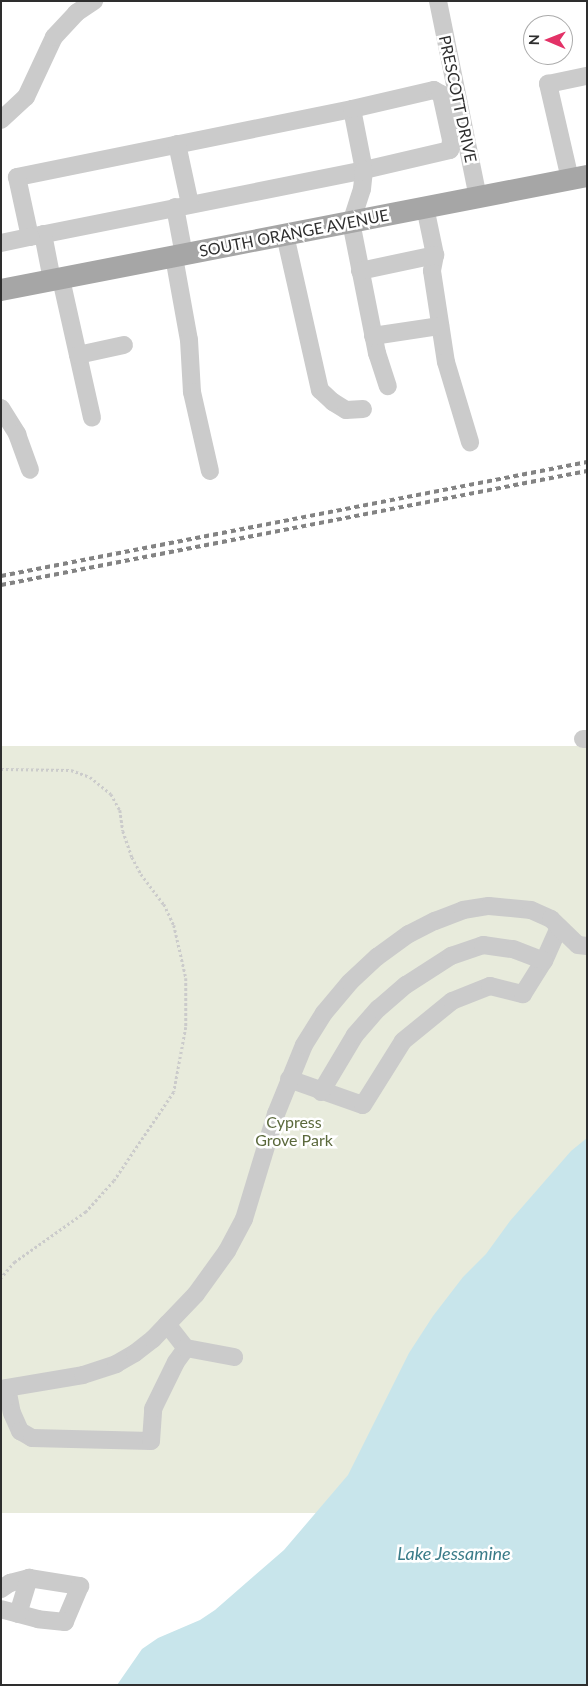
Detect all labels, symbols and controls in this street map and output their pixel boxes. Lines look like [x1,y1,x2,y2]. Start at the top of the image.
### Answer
north arrow [523,15,573,65]
street label: PRESCOTT DRIVE [435,33,481,165]
text: N [525,34,542,45]
street label: SOUTH ORANGE AVENUE [197,205,391,261]
park label: Cypress Grove Park [255,1112,333,1150]
water label: Lake Jessamine [397,1542,511,1564]

